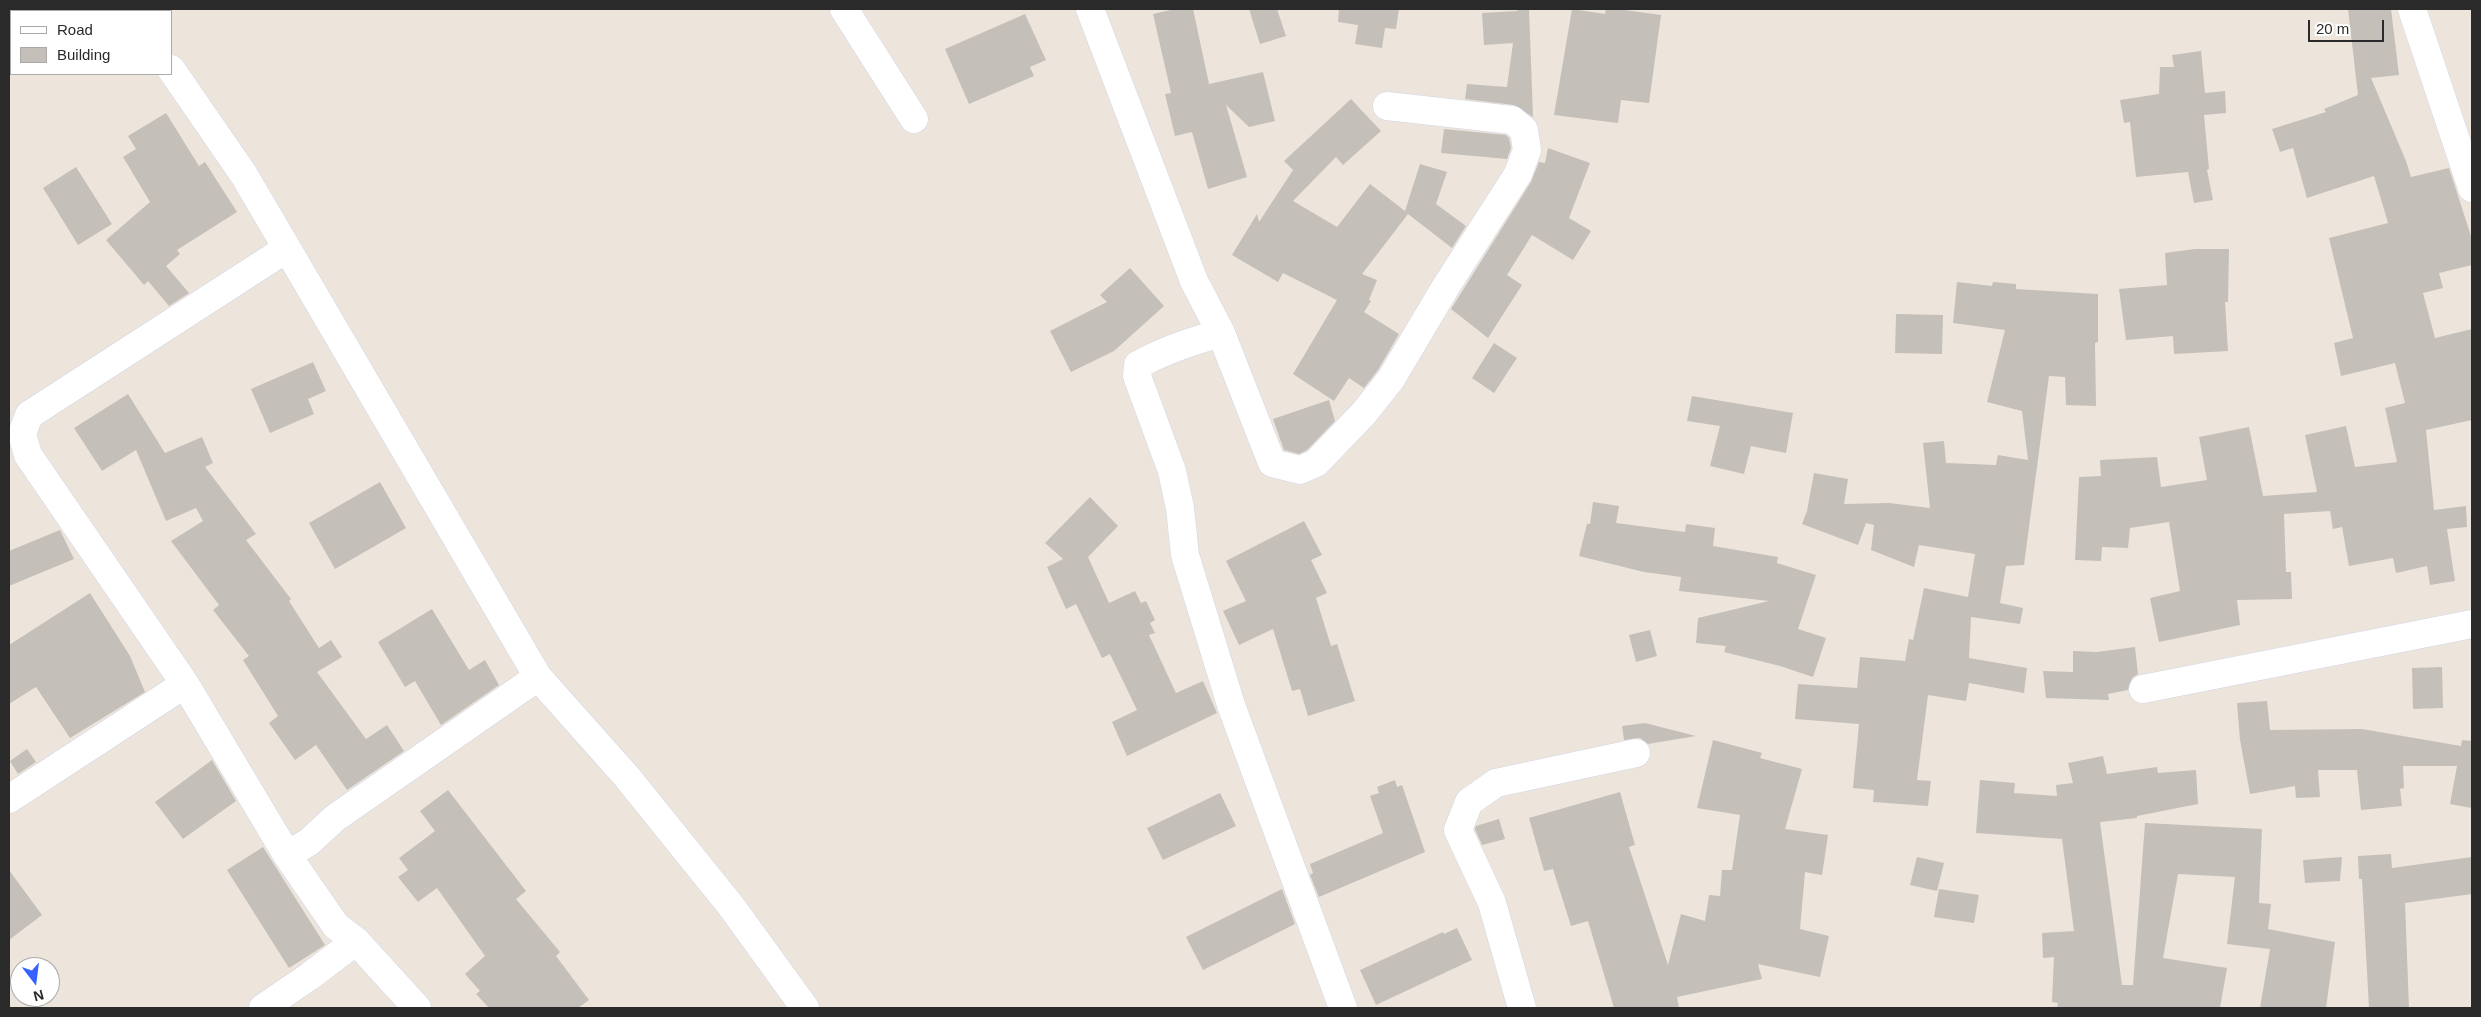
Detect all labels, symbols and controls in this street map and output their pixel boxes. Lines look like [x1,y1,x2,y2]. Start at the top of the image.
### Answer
legend [10,10,172,75]
scale bar [2311,10,2387,42]
text: 20 m [2316,20,2349,37]
text: Road [57,21,93,38]
text: Building [57,46,110,63]
north arrow [10,957,60,1007]
text: N [32,986,46,1005]

